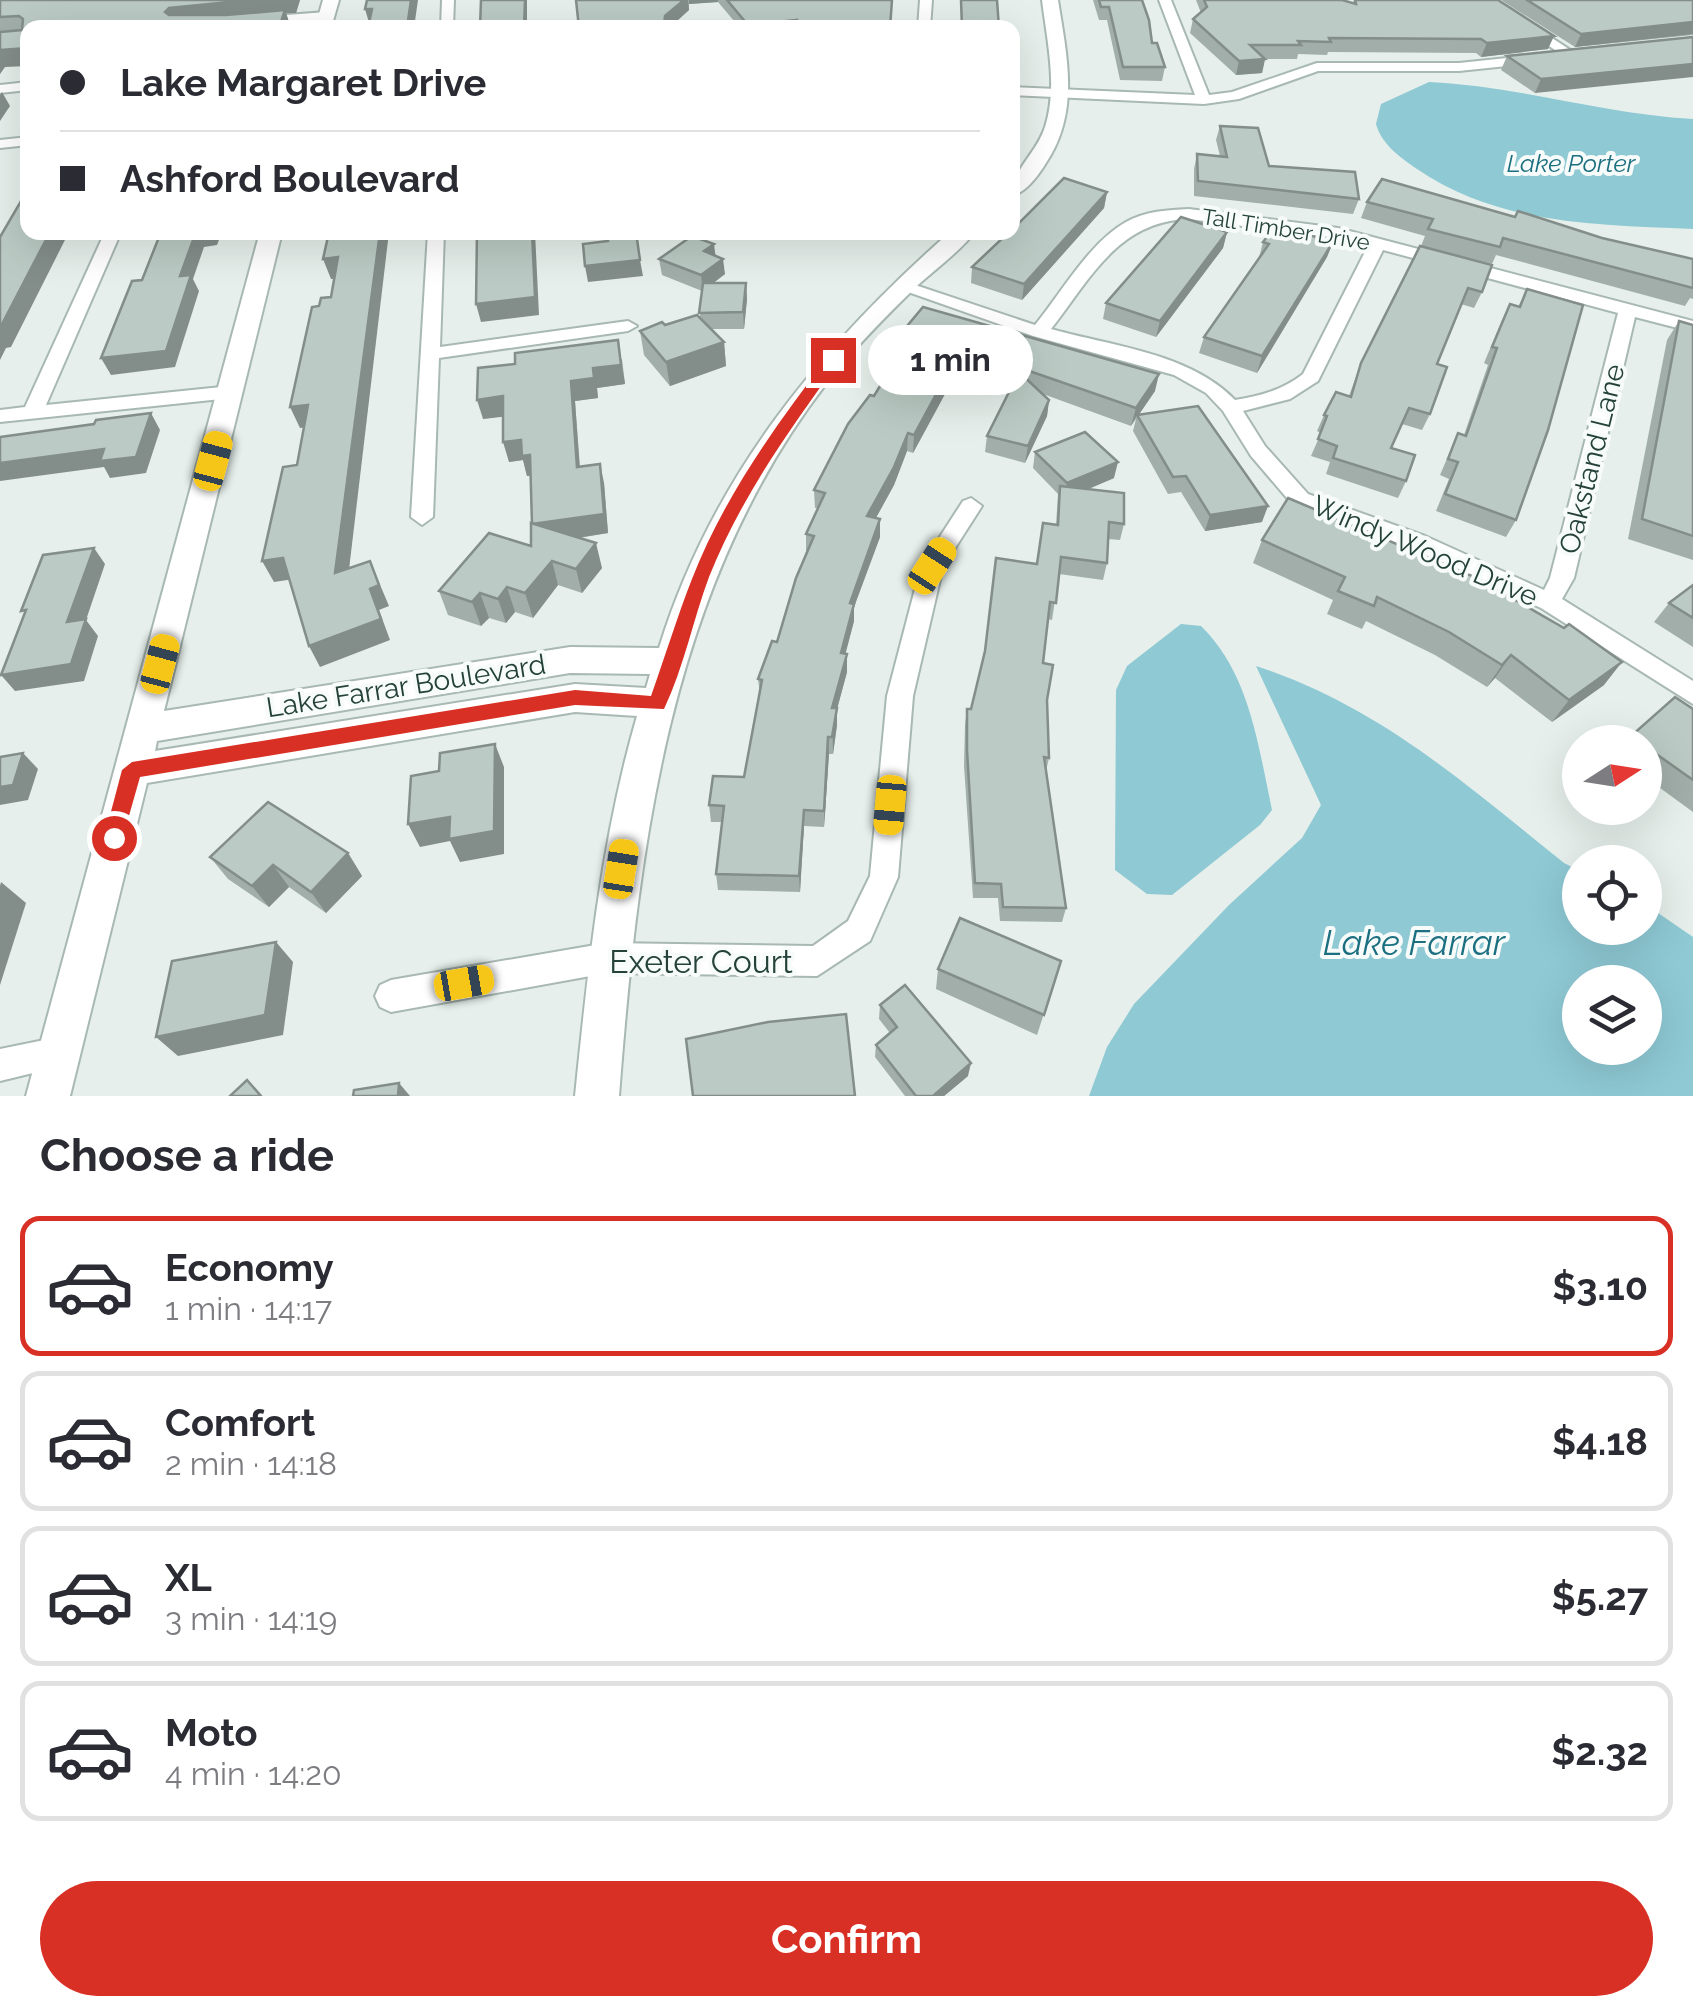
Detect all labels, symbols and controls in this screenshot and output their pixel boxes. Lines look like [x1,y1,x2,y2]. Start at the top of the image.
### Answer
text: Lake Margaret Drive [120,60,486,105]
water label: Lake Porter [1507,148,1637,178]
text: Ashford Boulevard [120,156,460,201]
street label: Tall Timber Drive [1200,203,1372,255]
callout: 1 min [868,325,1033,395]
route end [811,338,856,383]
text: 1 min [910,341,991,378]
street label: Oakstand Lane [1552,361,1632,557]
car [191,428,235,494]
street label: Windy Wood Drive [1307,489,1543,613]
car [903,533,961,599]
car [138,631,182,697]
street label: Lake Farrar Boulevard [264,648,548,724]
north arrow [1562,725,1662,825]
map controls [1562,725,1662,1065]
car [872,774,908,836]
route start [92,816,137,861]
car [601,837,641,901]
button: locate [1562,845,1662,945]
water label: Lake Farrar [1323,922,1506,963]
street label: Exeter Court [609,943,793,980]
car [432,963,496,1003]
button: layers [1562,965,1662,1065]
text: Choose a ride [40,1129,334,1182]
icon: car [45,1241,135,1331]
text: Economy [165,1245,334,1290]
text: $3.10 [1552,1264,1648,1309]
text: 1 min · 14:17 [165,1290,332,1327]
icon: car [45,1396,135,1486]
text: Comfort [165,1400,315,1445]
text: $4.18 [1552,1419,1648,1464]
text: 2 min · 14:18 [165,1445,337,1482]
icon: car [45,1551,135,1641]
text: XL [165,1555,212,1600]
text: $5.27 [1552,1574,1648,1619]
text: 3 min · 14:19 [165,1600,337,1637]
icon: car [45,1706,135,1796]
text: Moto [165,1710,258,1755]
text: $2.32 [1551,1729,1648,1774]
text: 4 min · 14:20 [165,1755,341,1792]
button: Confirm [40,1881,1653,1996]

